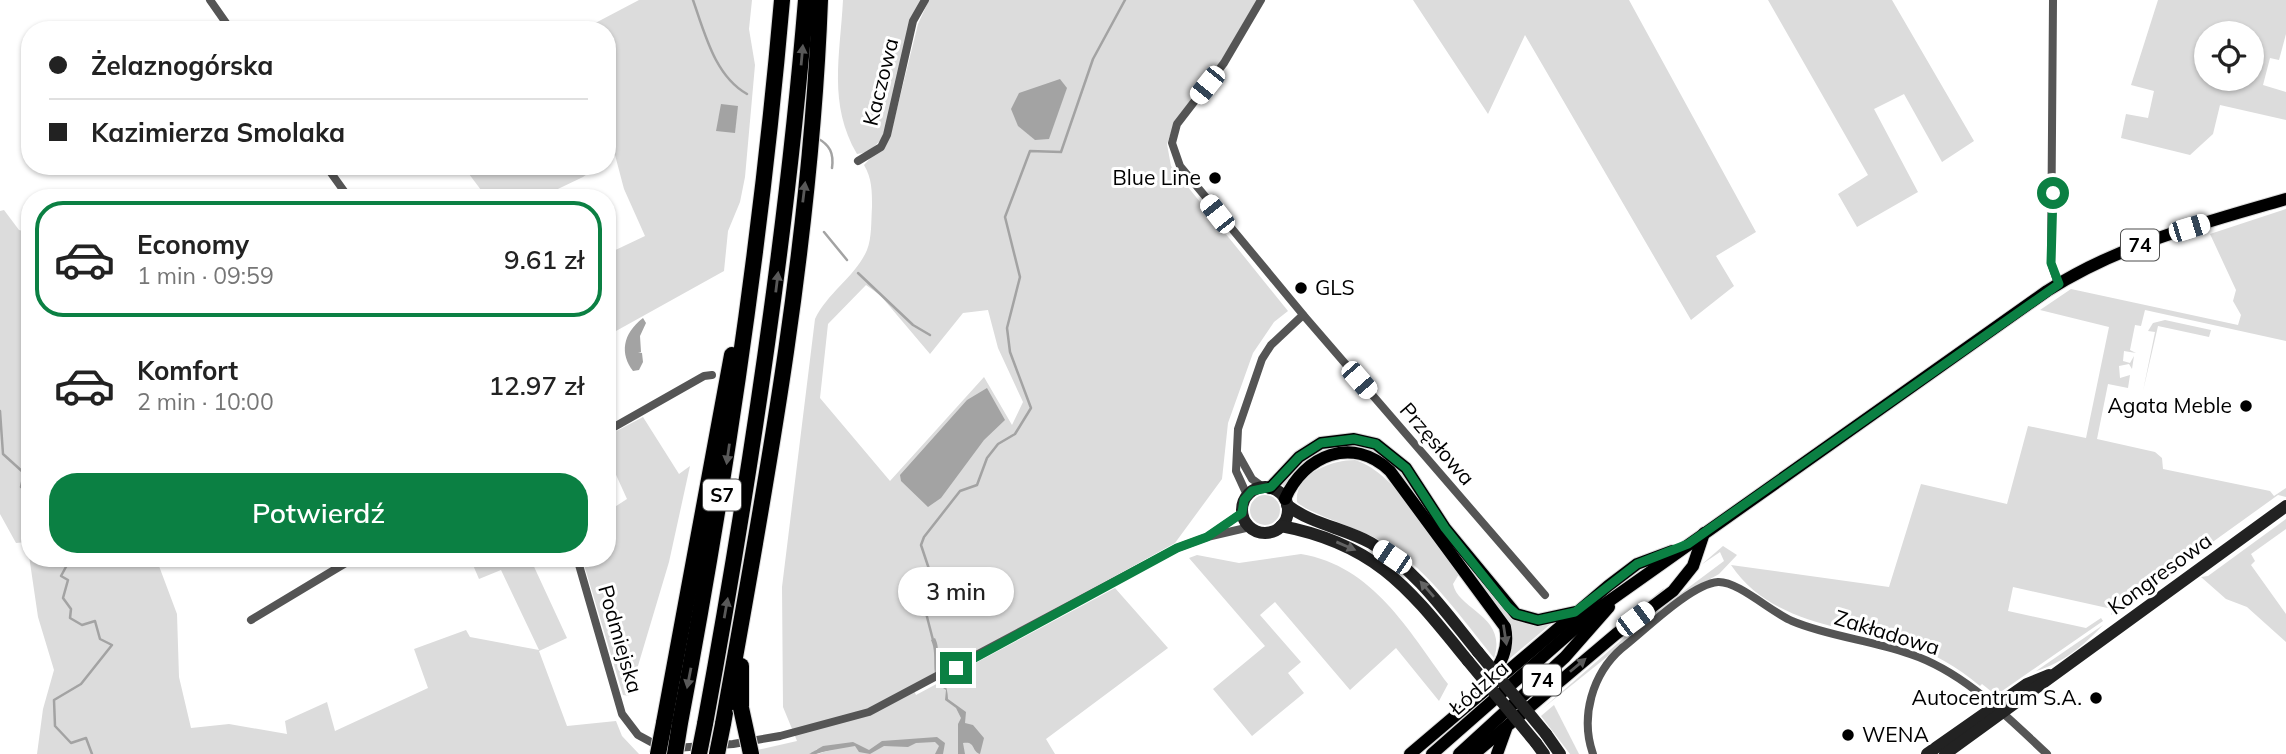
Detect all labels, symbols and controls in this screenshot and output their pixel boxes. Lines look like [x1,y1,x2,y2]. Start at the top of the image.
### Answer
map controls [2194,21,2264,91]
button: locate [2194,21,2264,91]
street label: Kaczowa [857,35,903,128]
one-way arrow [797,44,808,66]
text: Żelaznogórska [91,49,273,82]
car [1186,62,1229,108]
text: Kazimierza Smolaka [91,116,345,149]
place label: Blue Line [1113,164,1201,190]
marker: Blue Line [1207,170,1223,186]
route start [2037,177,2069,209]
one-way arrow [799,181,810,203]
car [1196,191,1239,237]
car [2166,212,2213,244]
icon: car [53,228,116,291]
text: Economy [137,228,249,261]
road number: 74 [2121,230,2159,260]
text: 9.61 zł [504,243,584,276]
text: 1 min · 09:59 [137,261,274,290]
one-way arrow [771,270,782,292]
place label: GLS [1315,274,1355,300]
marker: GLS [1293,280,1309,296]
icon: car [53,354,116,417]
text: Komfort [137,354,238,387]
car [1338,357,1381,403]
text: 12.97 zł [488,369,584,402]
text: 2 min · 10:00 [137,387,274,416]
place label: Agata Meble [2108,392,2232,418]
street label: Przęsłowa [1395,397,1481,490]
marker: Agata Meble [2238,398,2254,414]
one-way arrow [722,443,733,465]
button: Potwierdź [49,473,588,553]
road number: S7 [703,480,741,510]
street label: Kongresowa [2102,527,2216,620]
car [1369,537,1416,577]
one-way arrow [1336,541,1357,552]
callout: 3 min [898,566,1014,616]
text: 3 min [926,577,986,606]
one-way arrow [1420,581,1435,598]
street label: Podmiejska [593,582,649,696]
one-way arrow [721,597,732,619]
car [1612,598,1659,640]
street label: Zakładowa [1832,604,1943,660]
one-way arrow [1499,624,1510,646]
route end [940,652,972,684]
street label: Łódzka [1443,654,1513,721]
one-way arrow [1569,658,1586,673]
road number: 74 [1523,664,1561,695]
one-way arrow [683,667,694,689]
place label: Autocentrum S.A. [1912,684,2082,710]
marker: Autocentrum S.A. [2088,690,2104,706]
place label: WENA [1862,721,1929,747]
marker: WENA [1840,727,1856,743]

